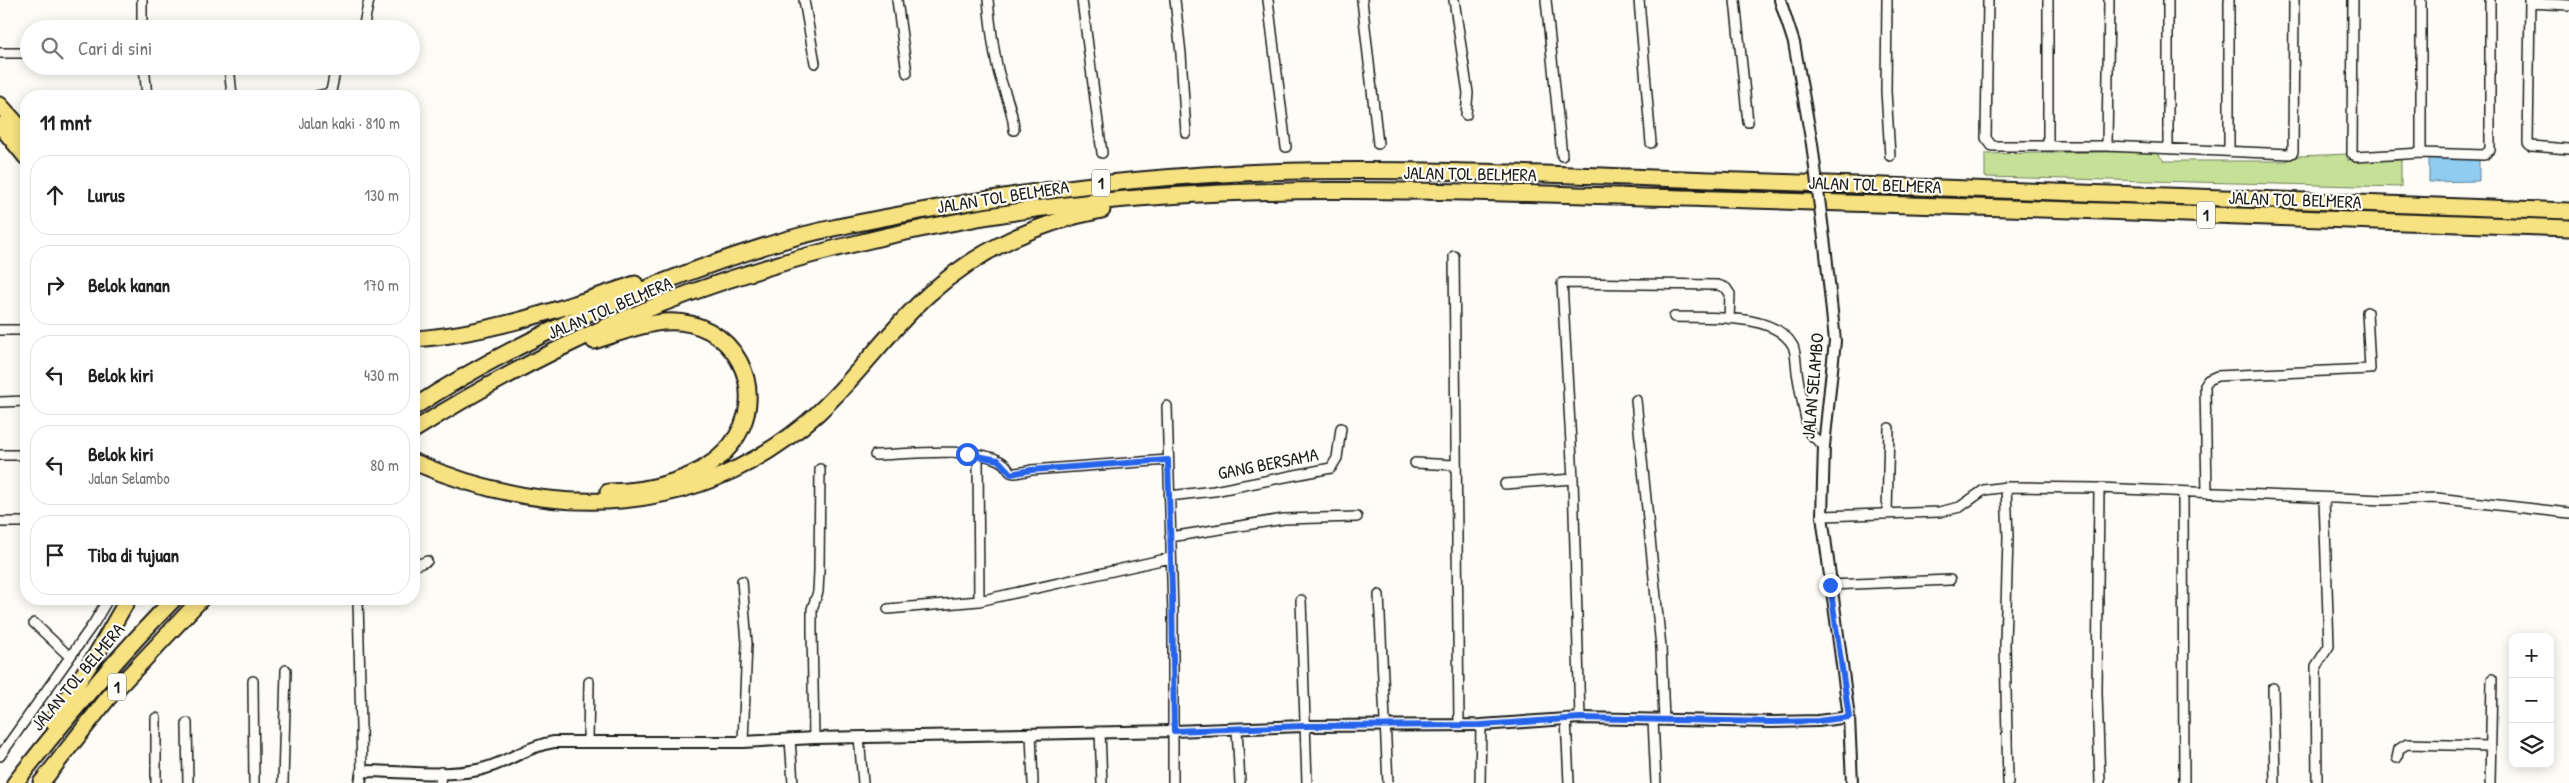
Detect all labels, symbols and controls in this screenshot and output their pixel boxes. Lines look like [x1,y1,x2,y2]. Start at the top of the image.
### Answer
search box [20,20,420,75]
icon: search [38,34,66,62]
text: Cari di sini [78,35,152,61]
text: 11 mnt [40,108,91,137]
text: Jalan kaki · 810 m [298,112,400,134]
street label: JALAN TOL BELMERA [1403,160,1537,187]
road number: 1 [1092,170,1110,197]
street label: JALAN TOL BELMERA [1808,170,1942,199]
street label: JALAN TOL BELMERA [935,174,1071,219]
icon: ahead [41,181,69,209]
text: Lurus [88,182,125,208]
text: 130 m [364,184,399,206]
street label: JALAN TOL BELMERA [2228,185,2362,214]
road number: 1 [2197,202,2215,228]
street label: JALAN TOL BELMERA [544,270,676,345]
icon: right [41,271,69,299]
text: Belok kanan [88,272,170,298]
text: 170 m [364,274,399,296]
street label: JALAN SELAMBO [1795,332,1830,440]
icon: left [41,361,69,389]
text: Belok kiri [88,362,154,388]
text: 430 m [364,364,399,386]
text: Belok kiri [88,441,154,467]
street label: GANG BERSAMA [1216,442,1320,485]
route start [956,443,979,466]
icon: left [41,451,69,479]
text: 80 m [370,454,399,476]
text: Jalan Selambo [88,467,170,489]
icon: arrive [41,541,69,569]
text: Tiba di tujuan [88,542,179,568]
route end [1819,574,1842,597]
street label: JALAN TOL BELMERA [25,617,130,736]
map controls [2509,633,2554,768]
button: + [2509,633,2554,678]
road number: 1 [108,674,126,700]
button: − [2509,678,2554,723]
button: layers [2509,723,2554,768]

